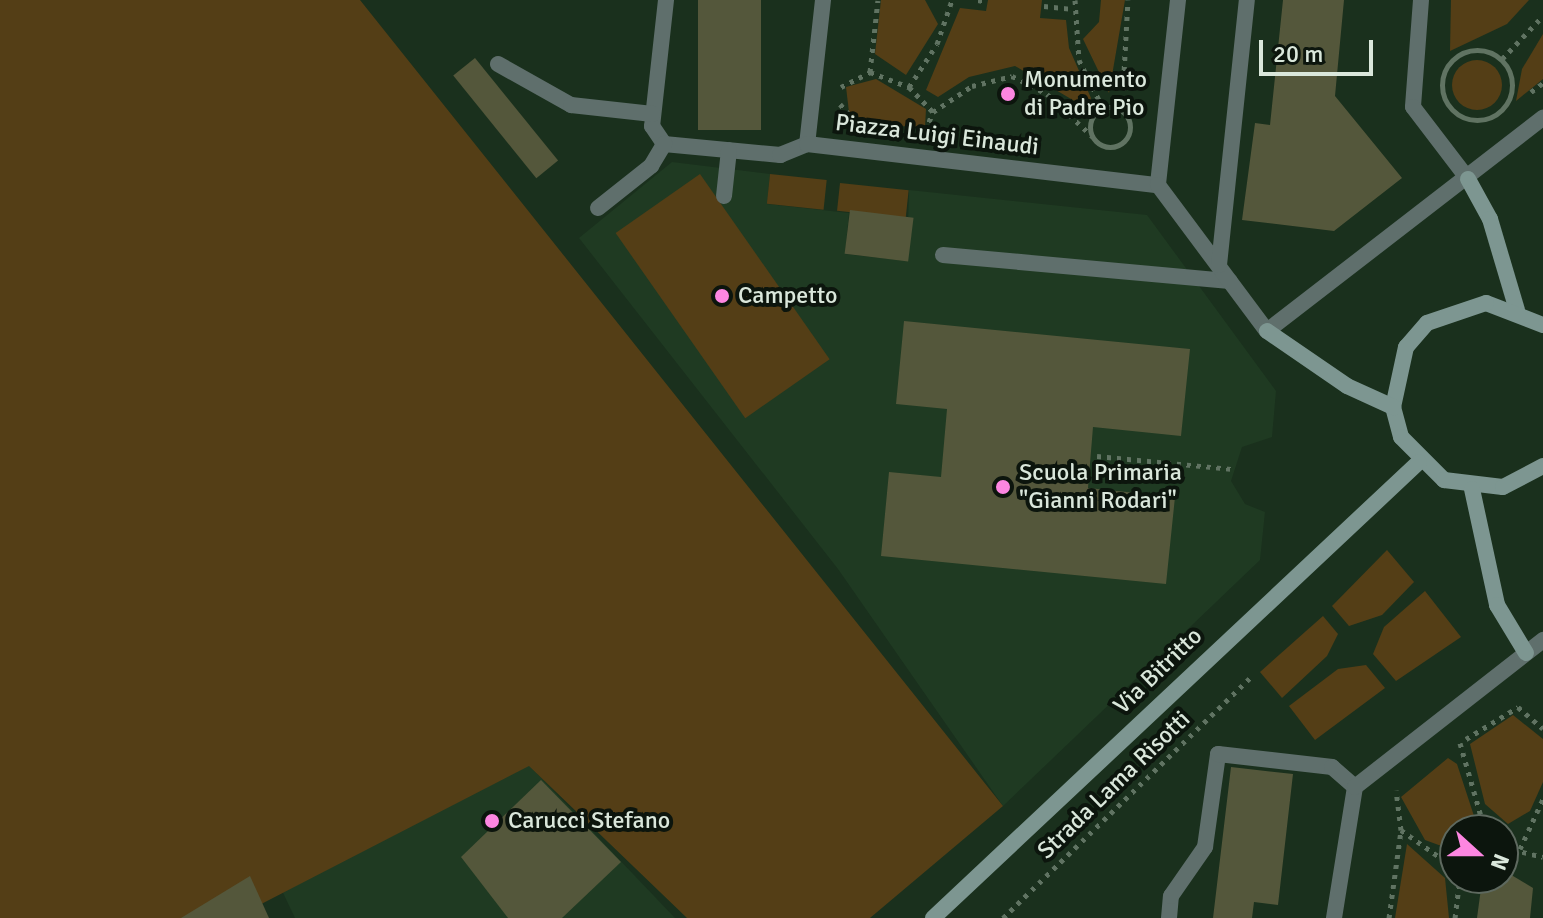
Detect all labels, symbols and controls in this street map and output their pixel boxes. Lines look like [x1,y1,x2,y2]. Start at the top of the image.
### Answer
scale bar [1263,24,1377,74]
text: 20 m [1273,39,1323,69]
place label: Monumento di Padre Pio [1024,66,1147,122]
marker: Monumento di Padre Pio [999,85,1017,103]
street label: Piazza Luigi Einaudi [834,108,1040,162]
place label: Campetto [738,282,837,310]
marker: Campetto [713,287,731,305]
place label: Scuola Primaria "Gianni Rodari" [1019,459,1182,515]
marker: Scuola Primaria "Gianni Rodari" [994,478,1012,496]
street label: Via Bitritto [1108,622,1208,720]
street label: Strada Lama Risotti [1032,705,1196,865]
place label: Carucci Stefano [508,807,670,835]
marker: Carucci Stefano [483,812,501,830]
north arrow [1439,814,1519,894]
text: N [1485,850,1515,874]

